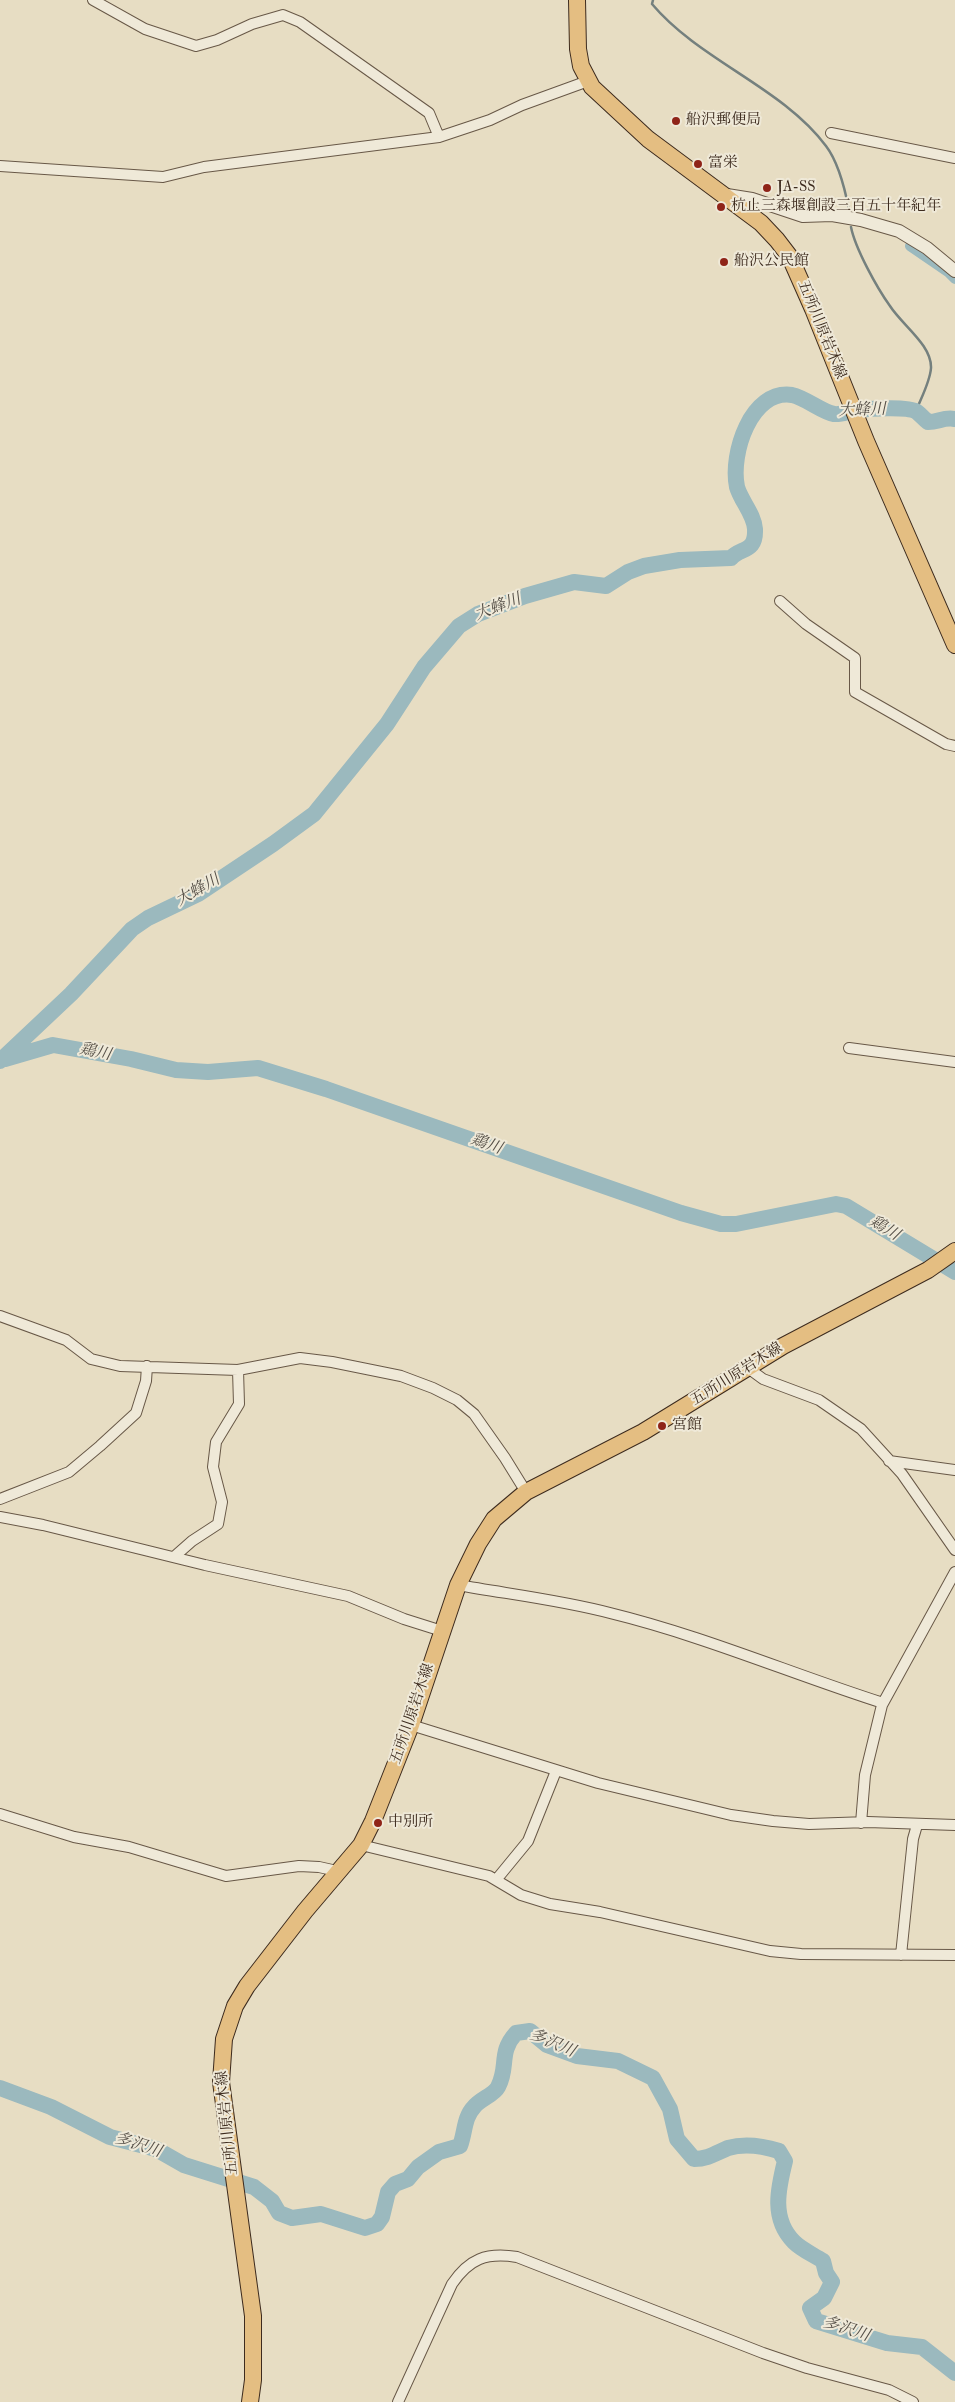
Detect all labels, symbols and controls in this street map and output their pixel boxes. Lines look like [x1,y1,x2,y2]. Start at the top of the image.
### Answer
place label: 船沢郵便局 [686,112,761,130]
marker: 船沢郵便局 [670,115,682,127]
place label: 富栄 [708,155,738,173]
marker: 富栄 [692,158,704,170]
place label: JA-SS [777,179,816,197]
marker: JA-SS [761,182,773,194]
place label: 杭止三森堰創設三百五十年紀年 [731,198,941,216]
marker: 杭止三森堰創設三百五十年紀年 [715,201,727,213]
place label: 船沢公民館 [734,253,809,271]
marker: 船沢公民館 [718,256,730,268]
street label: 五所川原岩木線 [793,278,849,382]
water label: 大蜂川 [838,401,886,421]
water label: 大蜂川 [472,590,524,626]
water label: 大蜂川 [172,871,224,911]
water label: 鶏川 [77,1040,113,1066]
water label: 鶏川 [468,1131,504,1159]
water label: 鶏川 [865,1213,903,1245]
street label: 五所川原岩木線 [688,1340,786,1410]
place label: 宮館 [672,1417,702,1435]
marker: 宮館 [656,1420,668,1432]
street label: 五所川原岩木線 [387,1661,439,1767]
place label: 中別所 [388,1814,433,1832]
marker: 中別所 [372,1817,384,1829]
water label: 多沢川 [526,2026,578,2062]
street label: 五所川原岩木線 [214,2070,242,2176]
water label: 多沢川 [112,2129,164,2163]
water label: 多沢川 [820,2313,872,2347]

